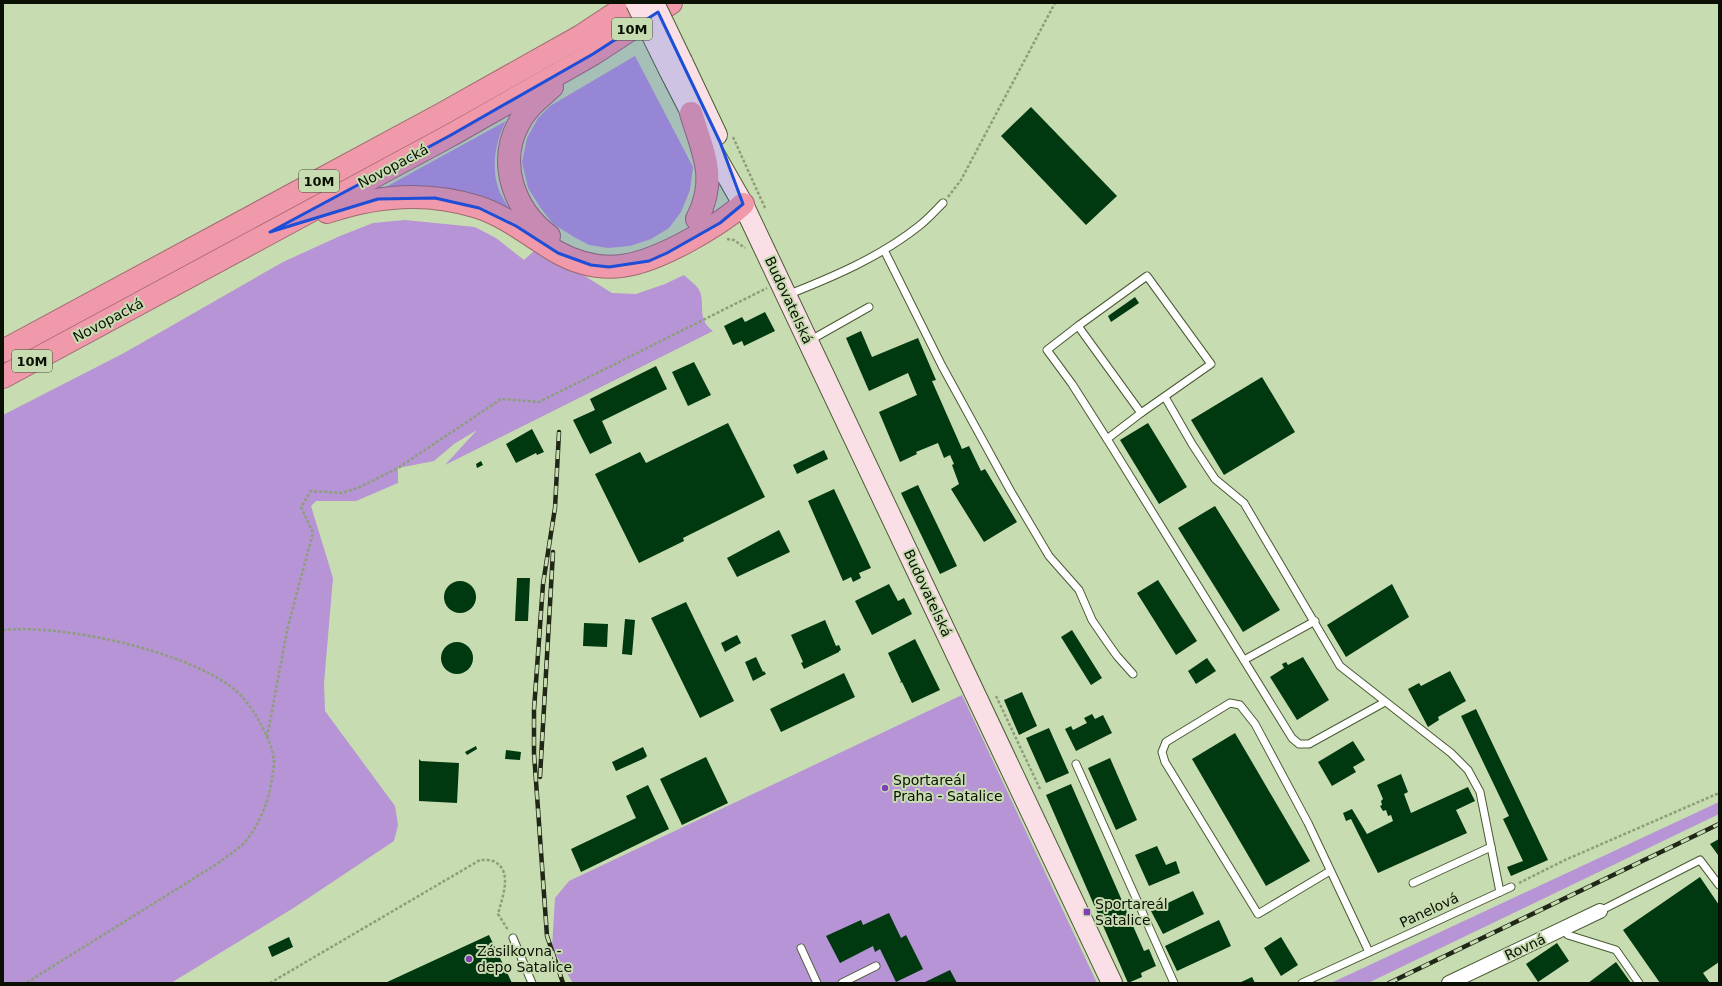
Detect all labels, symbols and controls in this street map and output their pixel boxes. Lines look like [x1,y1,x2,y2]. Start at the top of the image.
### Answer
road number: 10M [612,18,652,40]
street label: Novopacká [355,141,431,191]
road number: 10M [299,170,339,192]
street label: Budovatelská [762,254,816,346]
street label: Novopacká [70,295,146,345]
road number: 10M [12,350,52,372]
street label: Budovatelská [901,547,955,639]
place label: Sportareál Praha - Satalice [893,772,1003,804]
marker: Sportareál Praha - Satalice [880,783,890,793]
street label: Panelová [1397,889,1461,931]
place label: Sportareál Satalice [1095,896,1168,928]
marker: Sportareál Satalice [1082,907,1092,917]
street label: Rovná [1502,931,1548,963]
place label: Zásilkovna - depo Satalice [477,943,572,975]
marker: Zásilkovna - depo Satalice [464,954,474,964]

